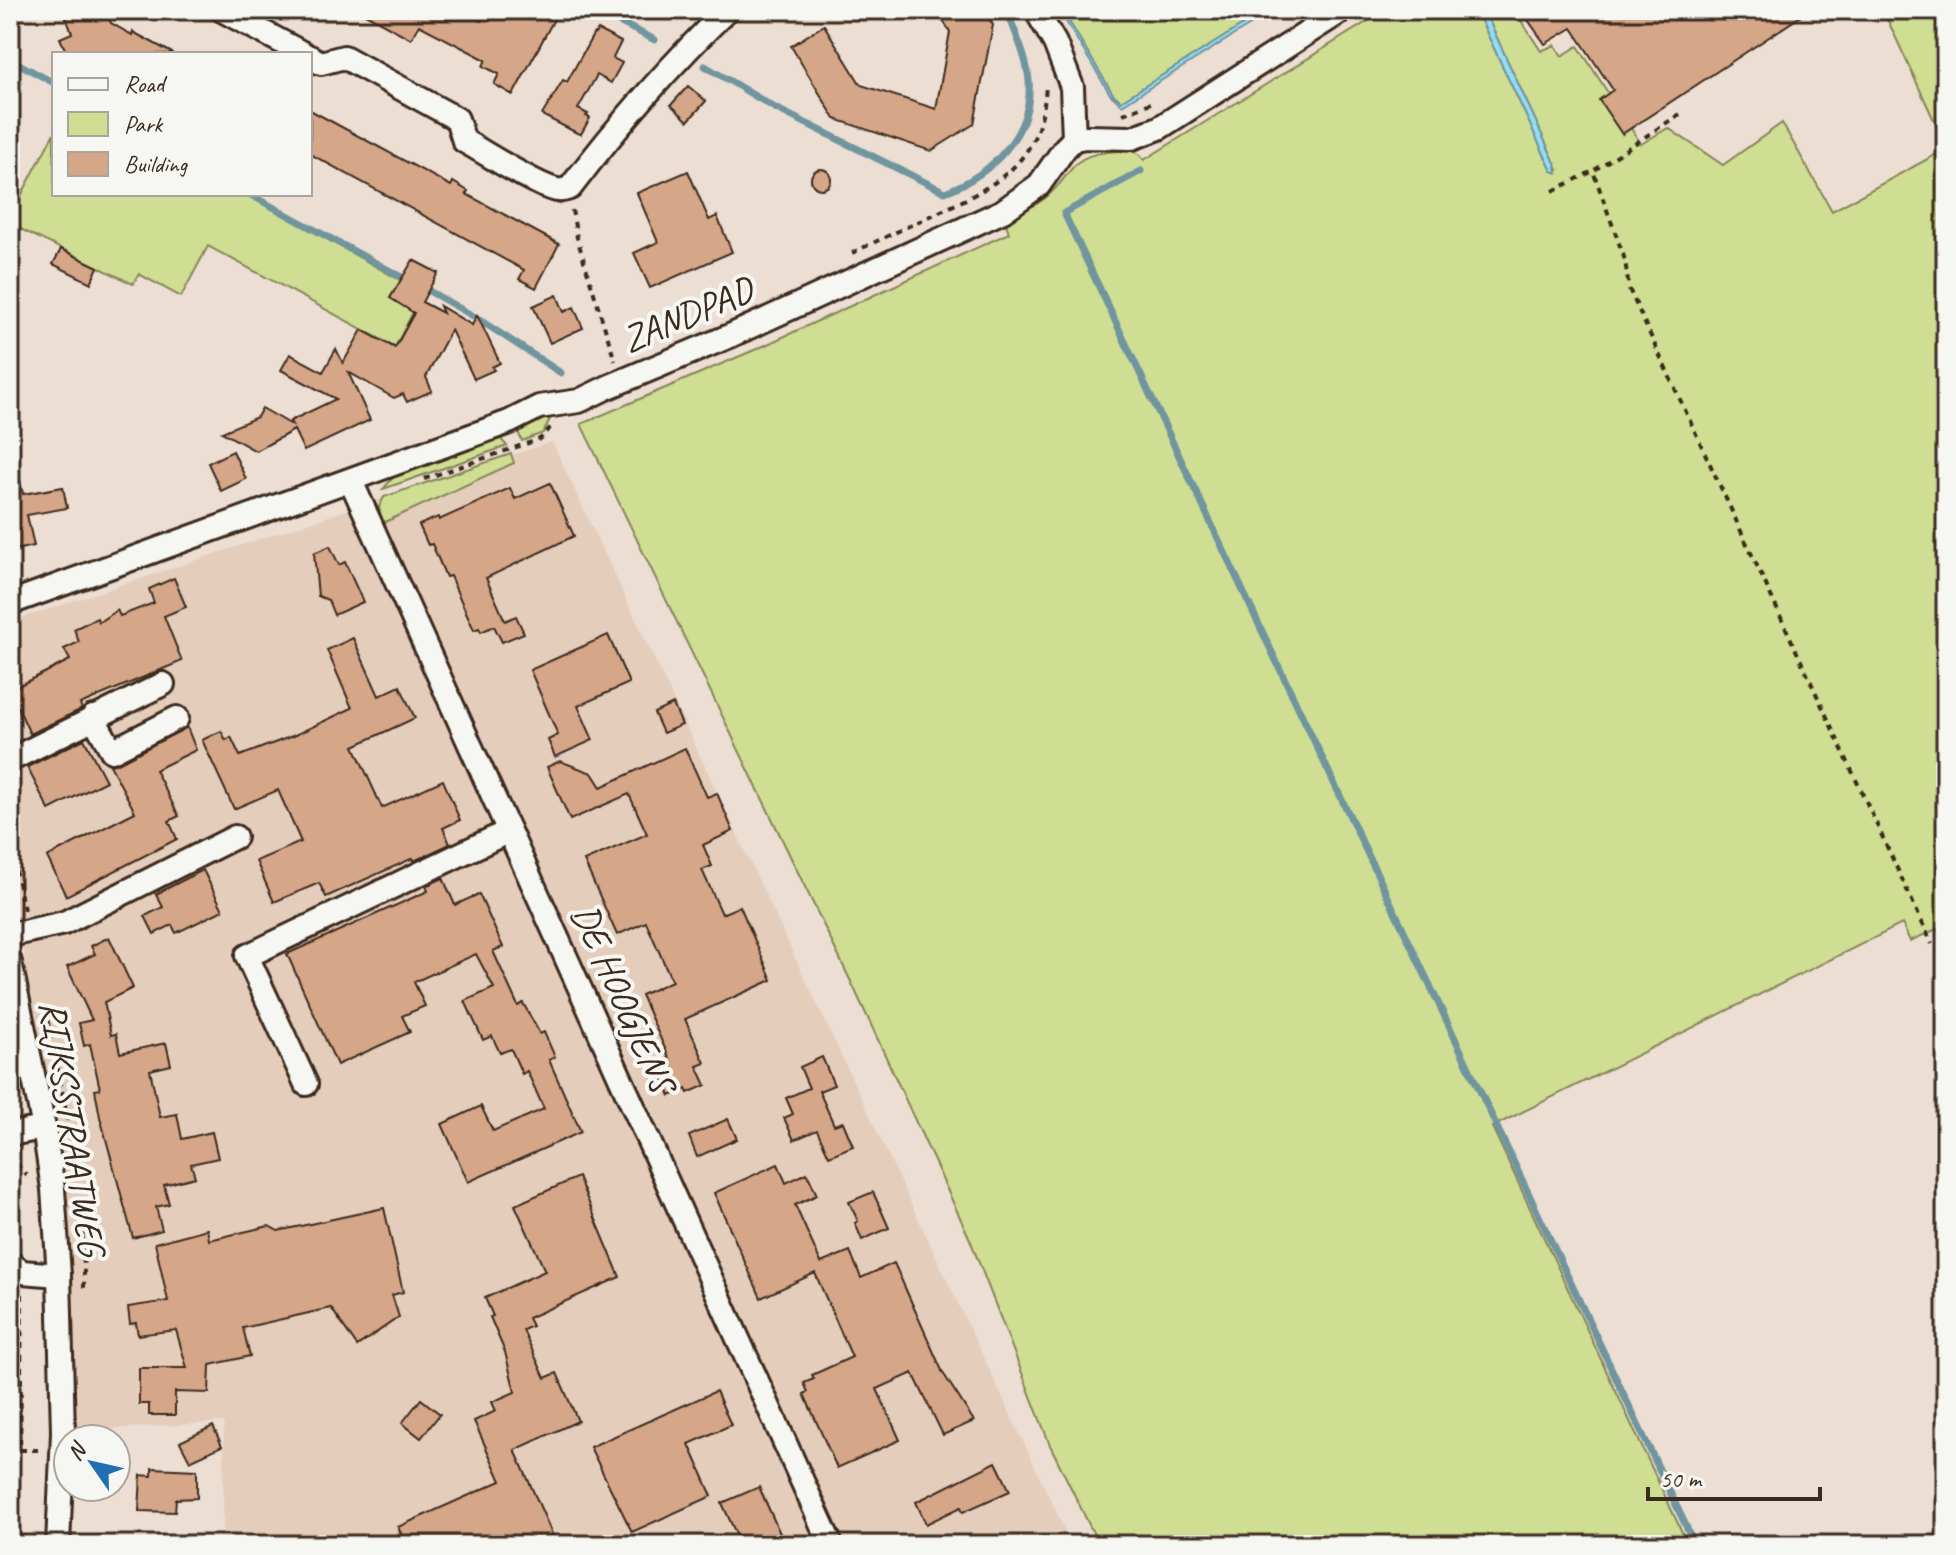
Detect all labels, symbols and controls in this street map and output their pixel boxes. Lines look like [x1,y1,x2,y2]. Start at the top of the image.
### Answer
legend [52,52,312,196]
text: Road [124,69,168,99]
text: Park [124,109,164,139]
text: Building [124,149,189,179]
street label: ZANDPAD [614,265,763,363]
street label: DE HOOGJENS [561,897,688,1105]
street label: RIJKSSTRAATWEG [29,997,117,1263]
north arrow [52,1423,132,1503]
text: N [61,1436,94,1466]
scale bar [1648,1451,1820,1501]
text: 50 m [1660,1464,1703,1494]

